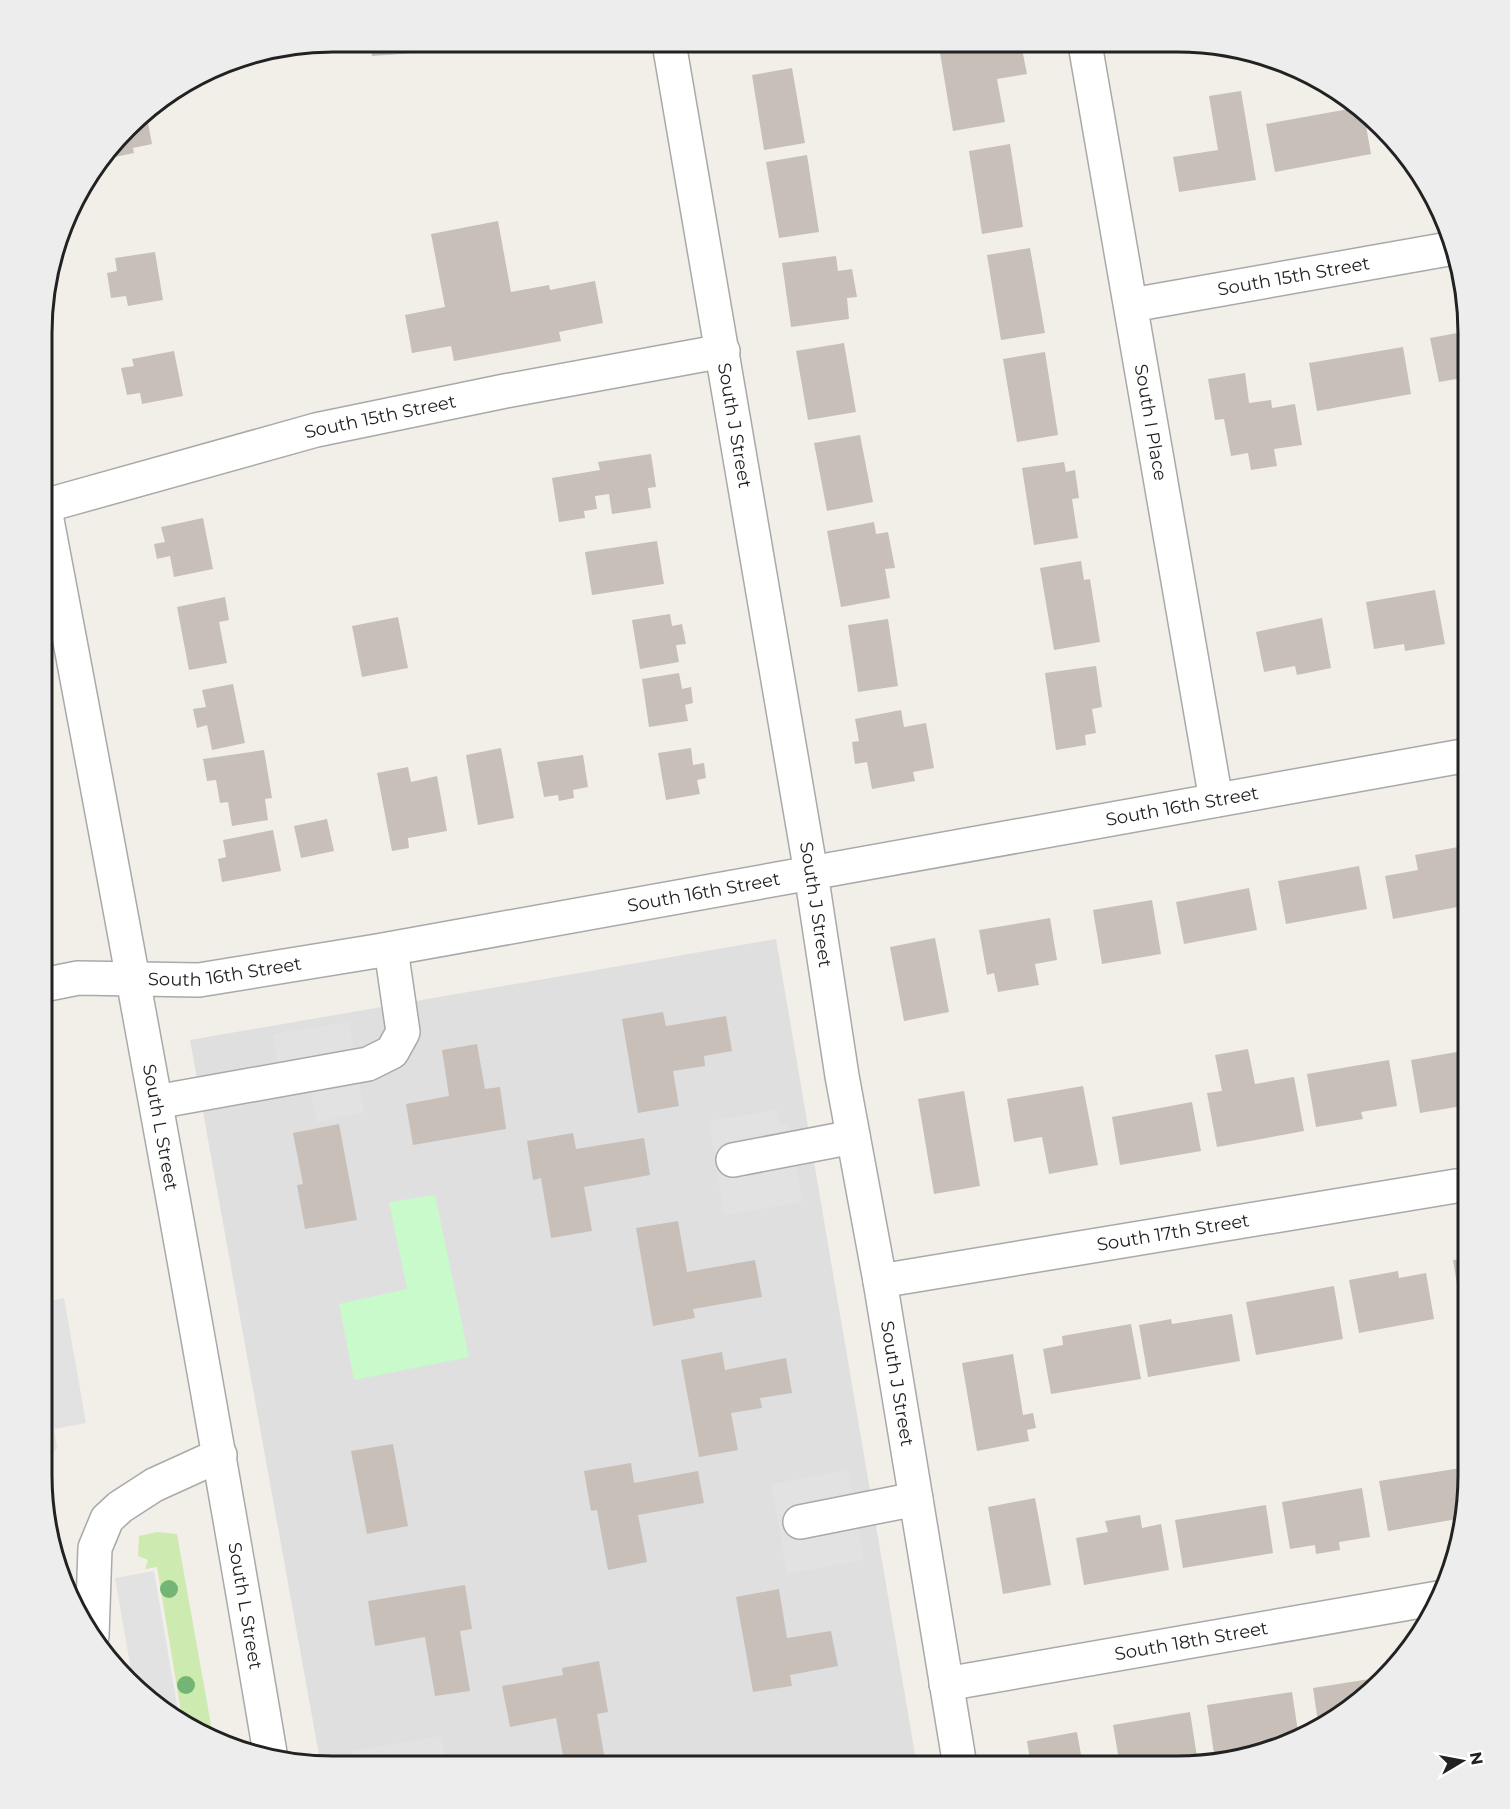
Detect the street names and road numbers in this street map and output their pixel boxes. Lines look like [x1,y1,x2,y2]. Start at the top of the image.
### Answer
street label: South 15th Street [1216,252,1371,301]
street label: South J Street [713,361,756,490]
street label: South I Place [1130,362,1172,483]
street label: South 15th Street [302,390,458,444]
street label: South 16th Street [1104,782,1260,831]
street label: South J Street [795,840,836,969]
street label: South 16th Street [626,868,782,917]
street label: South 16th Street [148,952,303,991]
street label: South L Street [138,1062,183,1192]
street label: South 17th Street [1095,1209,1251,1256]
street label: South J Street [876,1319,918,1448]
street label: South L Street [223,1541,267,1671]
street label: South 18th Street [1113,1617,1270,1665]

